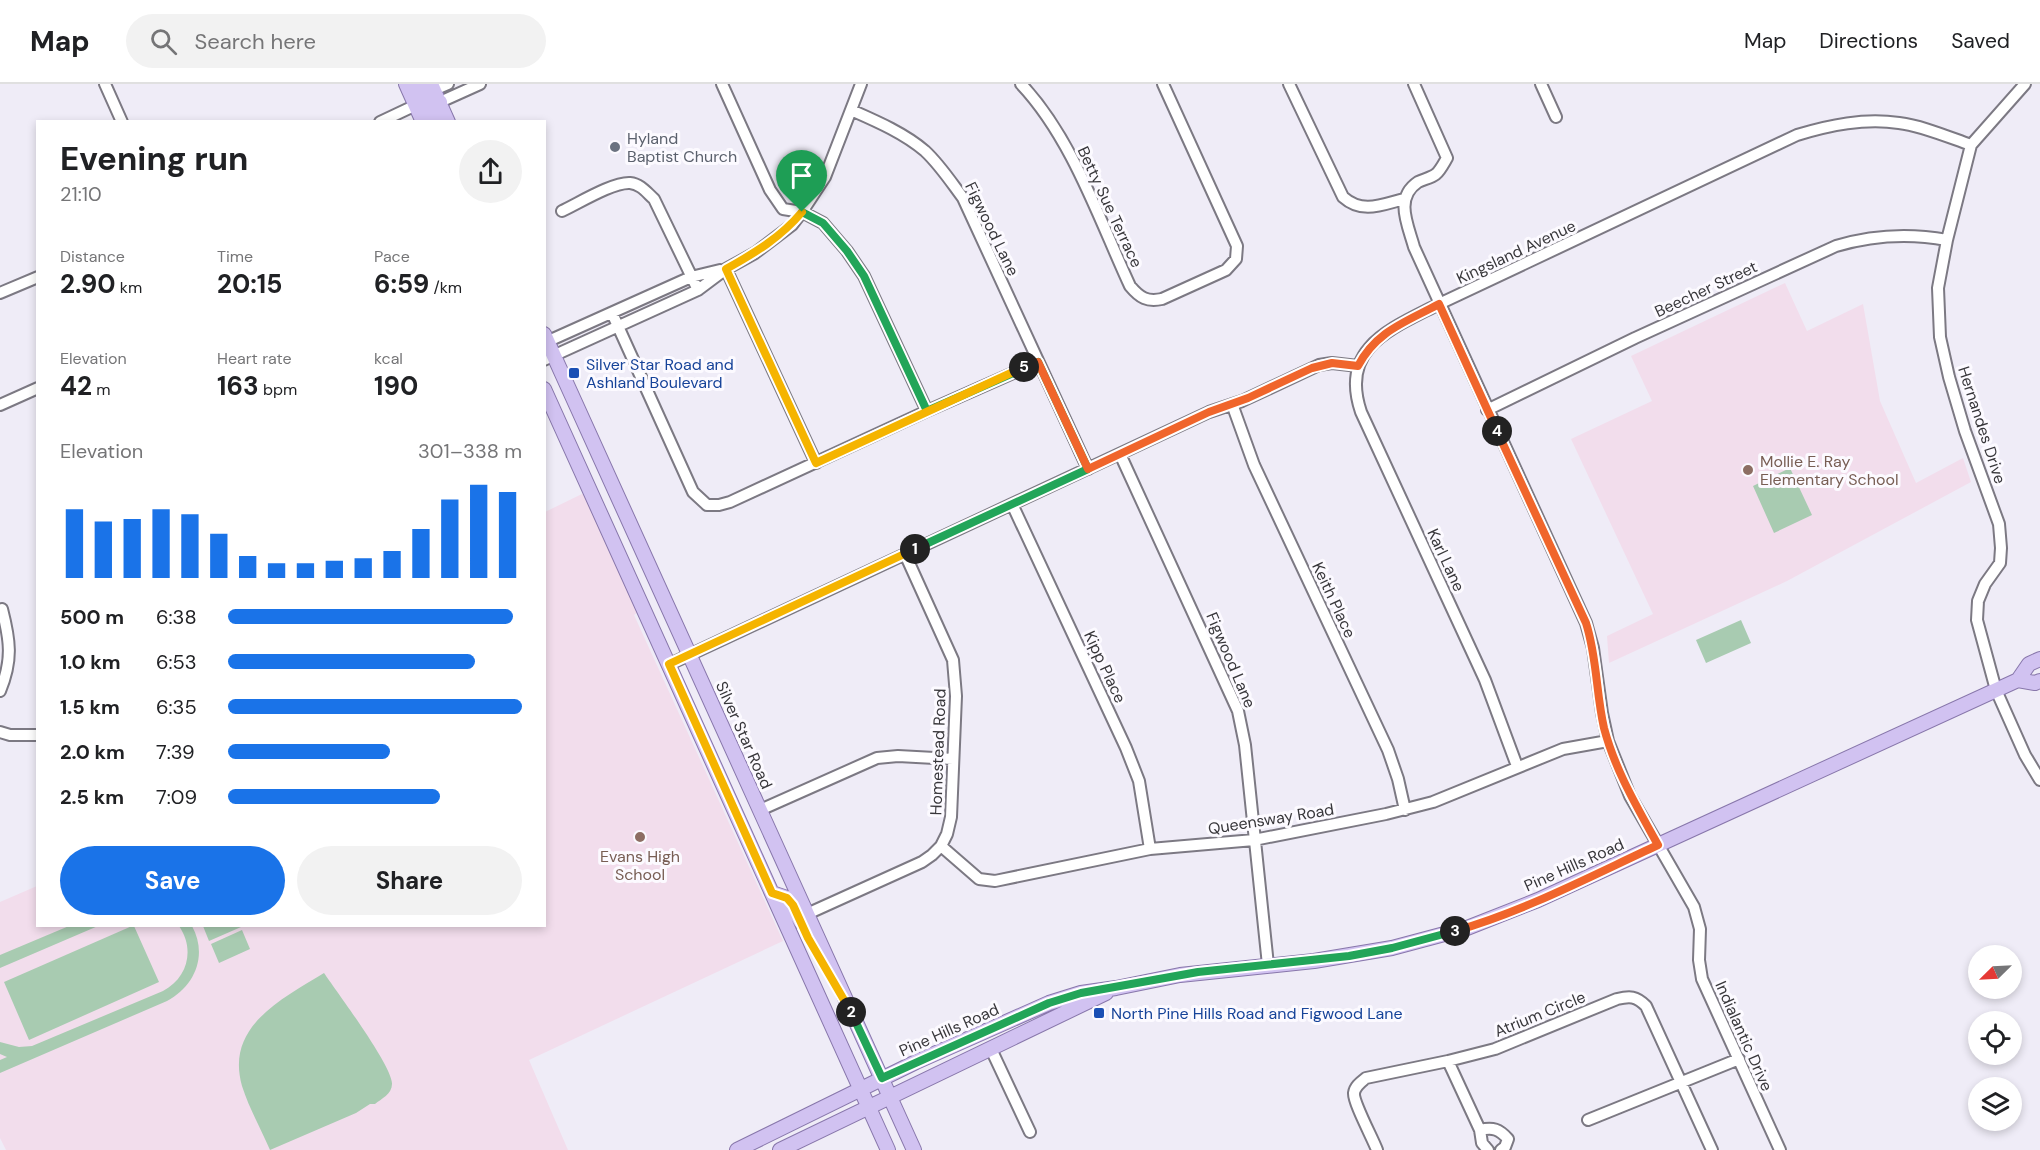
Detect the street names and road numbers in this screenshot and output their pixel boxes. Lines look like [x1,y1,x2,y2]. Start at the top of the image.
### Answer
street label: Betty Sue Terrace [1073,143,1147,271]
street label: Figwood Lane [960,179,1024,279]
street label: Kingsland Avenue [1453,215,1579,289]
street label: Beecher Street [1651,256,1761,322]
street label: Hernandes Drive [1953,364,2011,486]
street label: Karl Lane [1422,525,1470,595]
street label: Keith Place [1307,559,1361,641]
street label: Figwood Lane [1201,609,1261,711]
street label: Kipp Place [1079,628,1131,706]
street label: Silver Star Road [711,678,777,792]
street label: Homestead Road [925,688,951,816]
street label: Queensway Road [1206,799,1336,839]
street label: Pine Hills Road [1521,834,1627,896]
street label: Indialantic Drive [1710,978,1778,1094]
street label: Atrium Circle [1491,986,1589,1042]
street label: Pine Hills Road [896,999,1002,1061]

